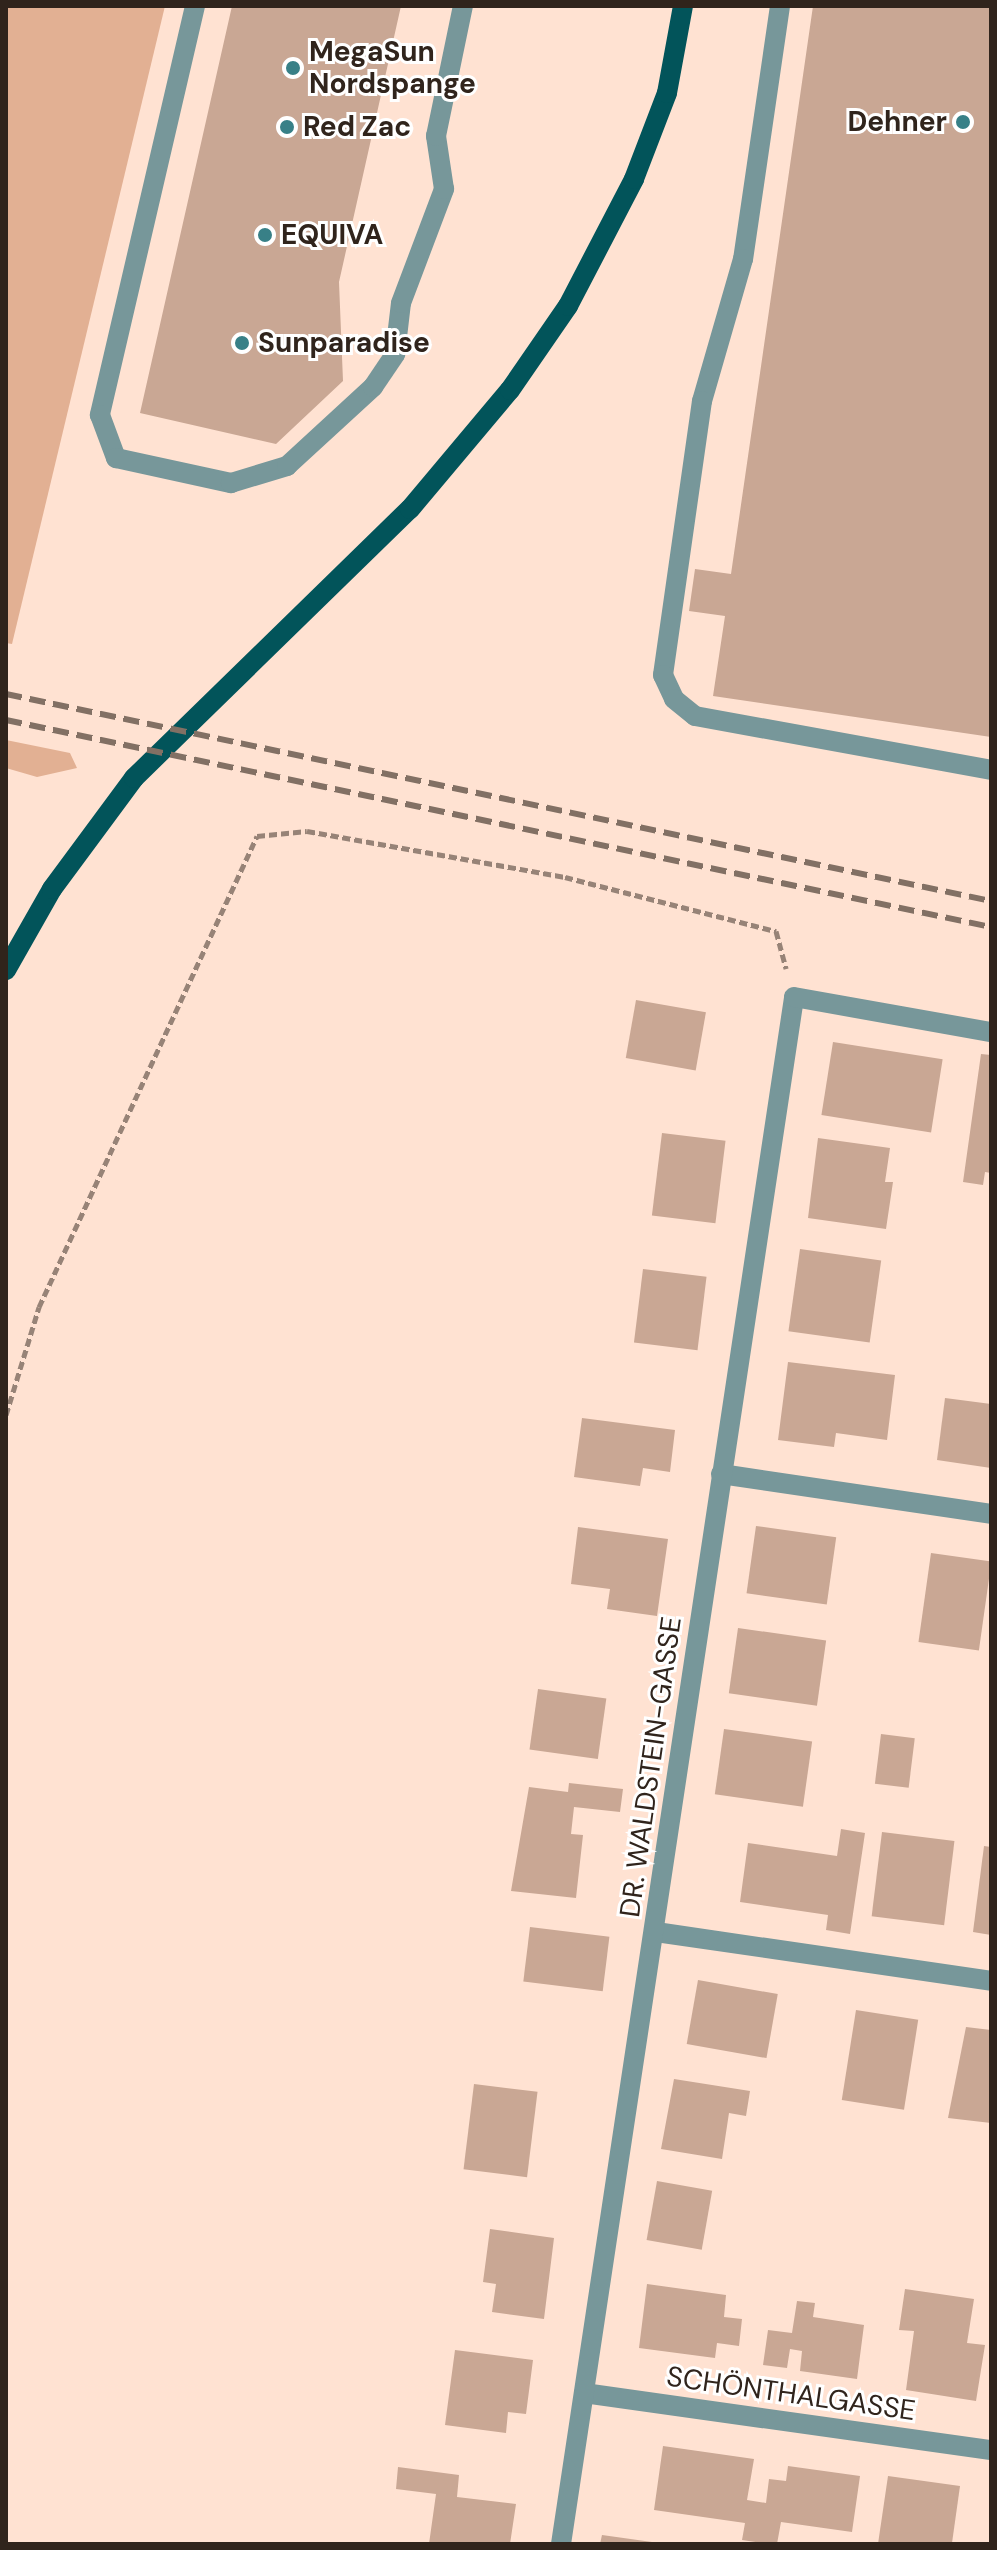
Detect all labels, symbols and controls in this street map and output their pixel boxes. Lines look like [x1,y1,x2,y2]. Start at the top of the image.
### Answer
place label: MegaSun Nordspange [309,35,476,101]
marker: MegaSun Nordspange [284,59,302,77]
place label: Dehner [847,105,947,139]
place label: Red Zac [303,110,411,144]
marker: Dehner [954,113,972,131]
marker: Red Zac [278,118,296,136]
place label: EQUIVA [281,218,383,252]
marker: EQUIVA [256,226,274,244]
place label: Sunparadise [258,326,430,360]
marker: Sunparadise [233,334,251,352]
street label: DR. WALDSTEIN-GASSE [613,1615,689,1919]
street label: SCHÖNTHALGASSE [664,2360,918,2428]

